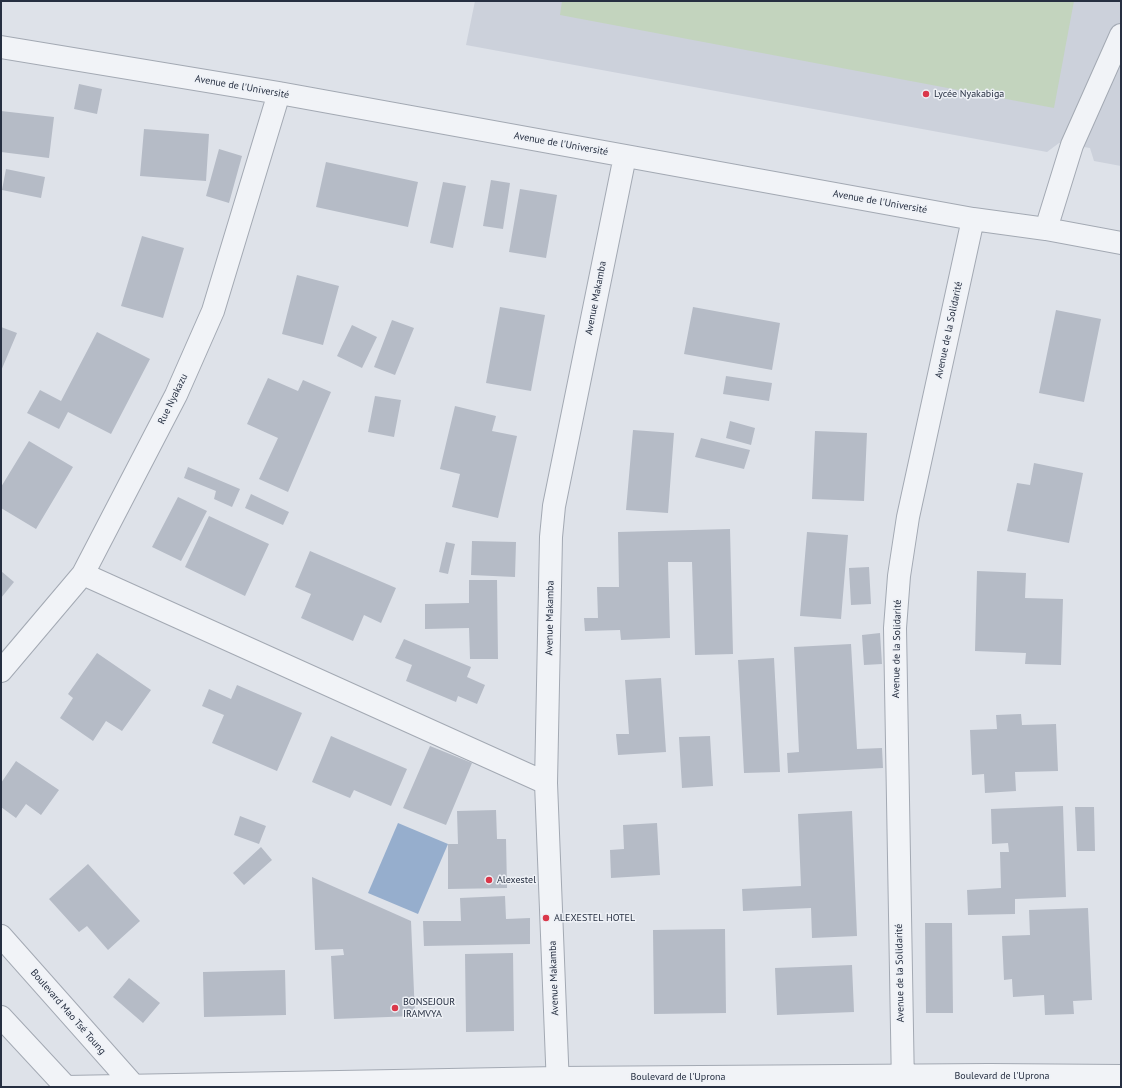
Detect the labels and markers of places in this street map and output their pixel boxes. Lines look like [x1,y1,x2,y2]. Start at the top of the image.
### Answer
place label: Lycée Nyakabiga [934,88,1004,100]
marker: Lycée Nyakabiga [921,89,931,99]
place label: Alexestel [497,874,536,886]
marker: Alexestel [484,875,494,885]
place label: ALEXESTEL HOTEL [554,912,635,924]
marker: ALEXESTEL HOTEL [541,913,551,923]
place label: BONSEJOUR IRAMVYA [403,996,455,1020]
marker: BONSEJOUR IRAMVYA [390,1003,400,1013]

